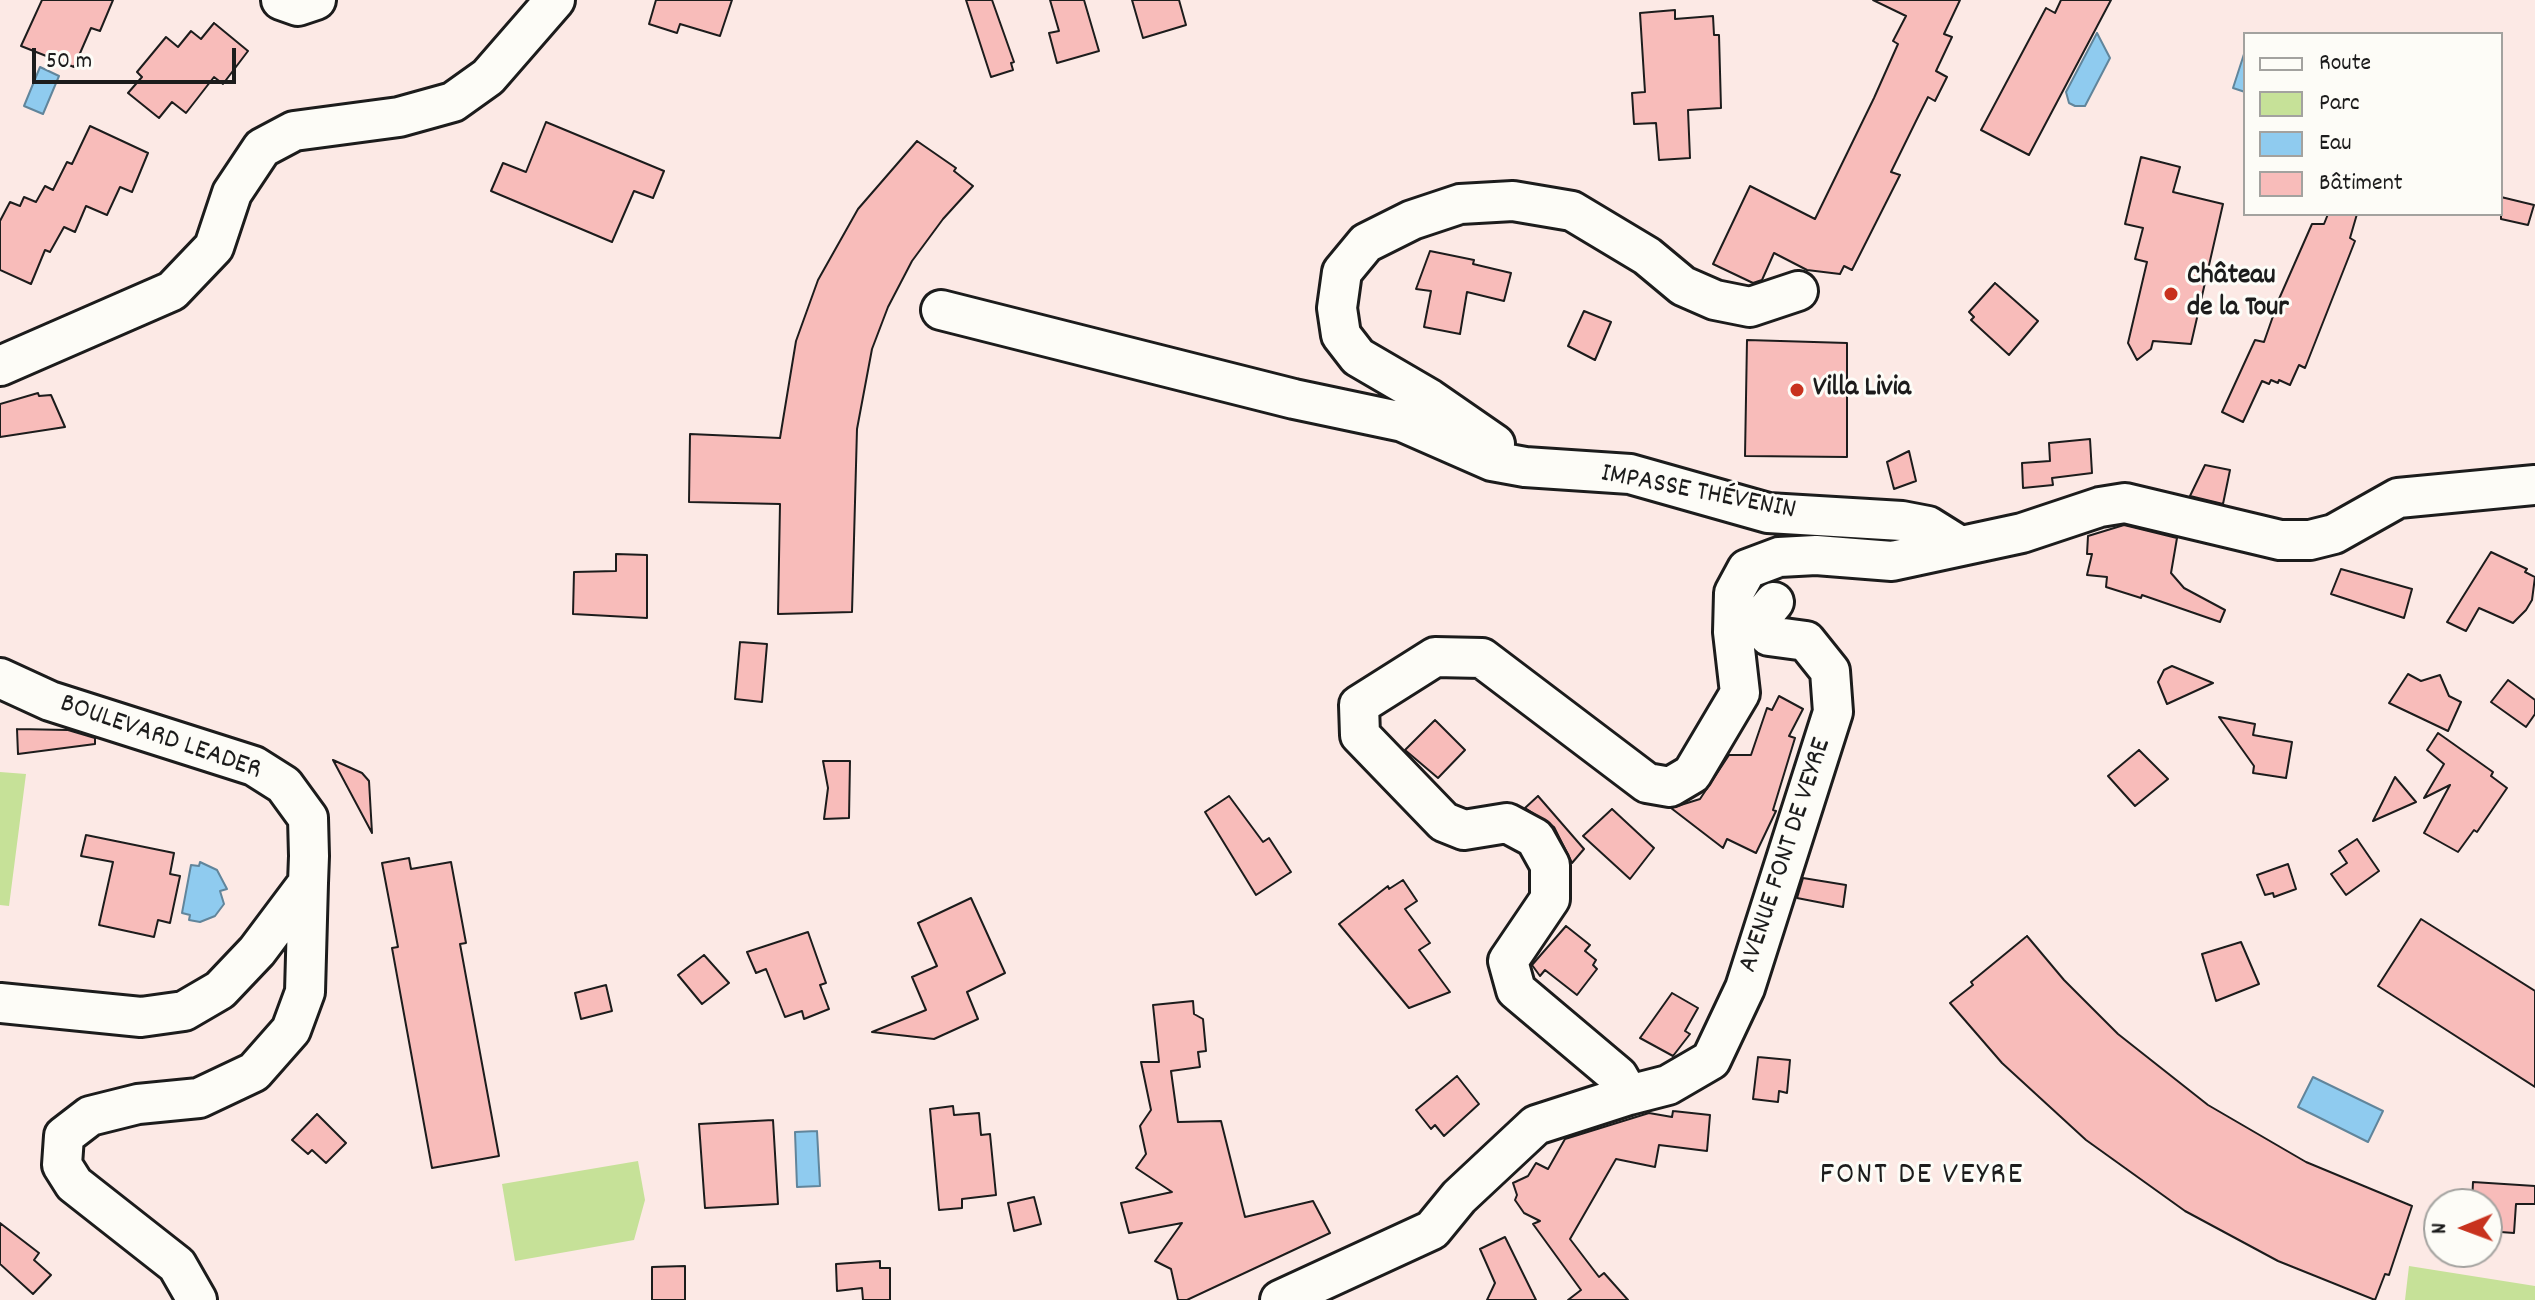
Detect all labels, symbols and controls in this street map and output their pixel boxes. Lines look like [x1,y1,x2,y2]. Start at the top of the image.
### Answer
scale bar [36,32,240,82]
legend [2243,32,2503,216]
text: 50 m [46,45,92,79]
text: Route [2319,47,2371,81]
text: Parc [2319,87,2360,121]
text: Eau [2319,127,2352,161]
text: Bâtiment [2319,167,2403,201]
place label: Château de la Tour [2187,261,2289,327]
marker: Château de la Tour [2162,285,2180,303]
place label: Villa Livia [1813,373,1911,407]
marker: Villa Livia [1788,381,1806,399]
street label: IMPASSE THÉVENIN [1598,459,1798,529]
street label: BOULEVARD LEADER [55,689,265,789]
street label: AVENUE FONT DE VEYRE [1733,735,1841,977]
district label: FONT DE VEYRE [1820,1159,2024,1197]
north arrow [2423,1188,2503,1268]
text: N [2425,1223,2456,1234]

